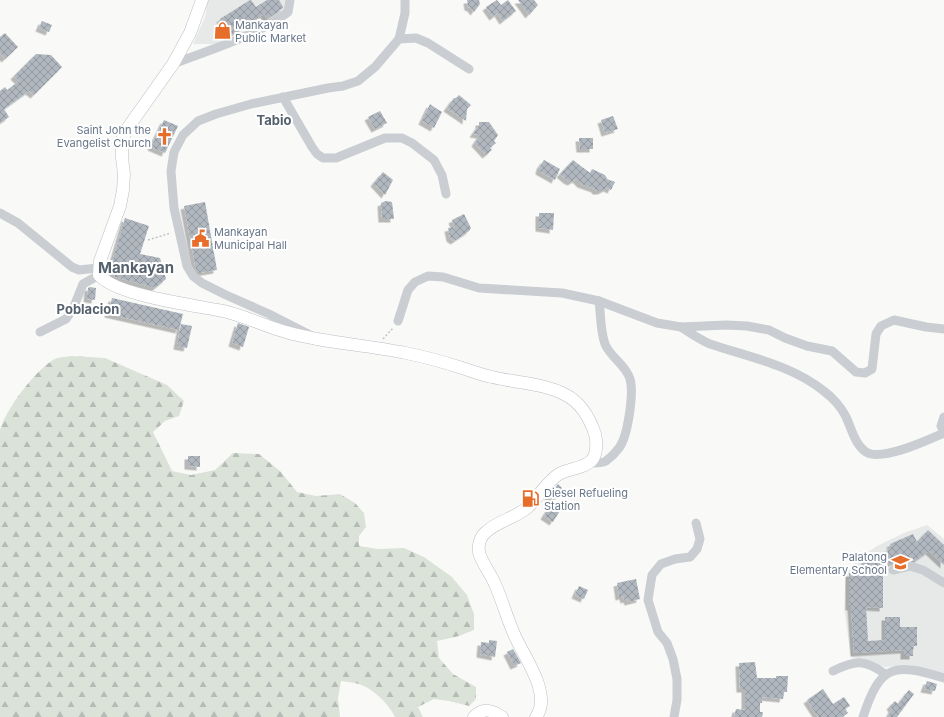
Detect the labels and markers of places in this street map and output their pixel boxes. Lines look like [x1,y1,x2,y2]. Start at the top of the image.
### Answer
place label: Mankayan Public Market [235,18,307,45]
shop icon: Mankayan Public Market [212,21,232,41]
place label: Saint John the Evangelist Church [57,123,151,150]
church icon: Saint John the Evangelist Church [154,126,174,146]
place label: Mankayan Municipal Hall [214,225,287,252]
public building icon: Mankayan Municipal Hall [191,228,211,248]
place label: Diesel Refueling Station [544,486,628,513]
fuel station icon: Diesel Refueling Station [521,489,541,509]
place label: Palatong Elementary School [790,550,887,577]
school or university icon: Palatong Elementary School [890,553,910,573]

